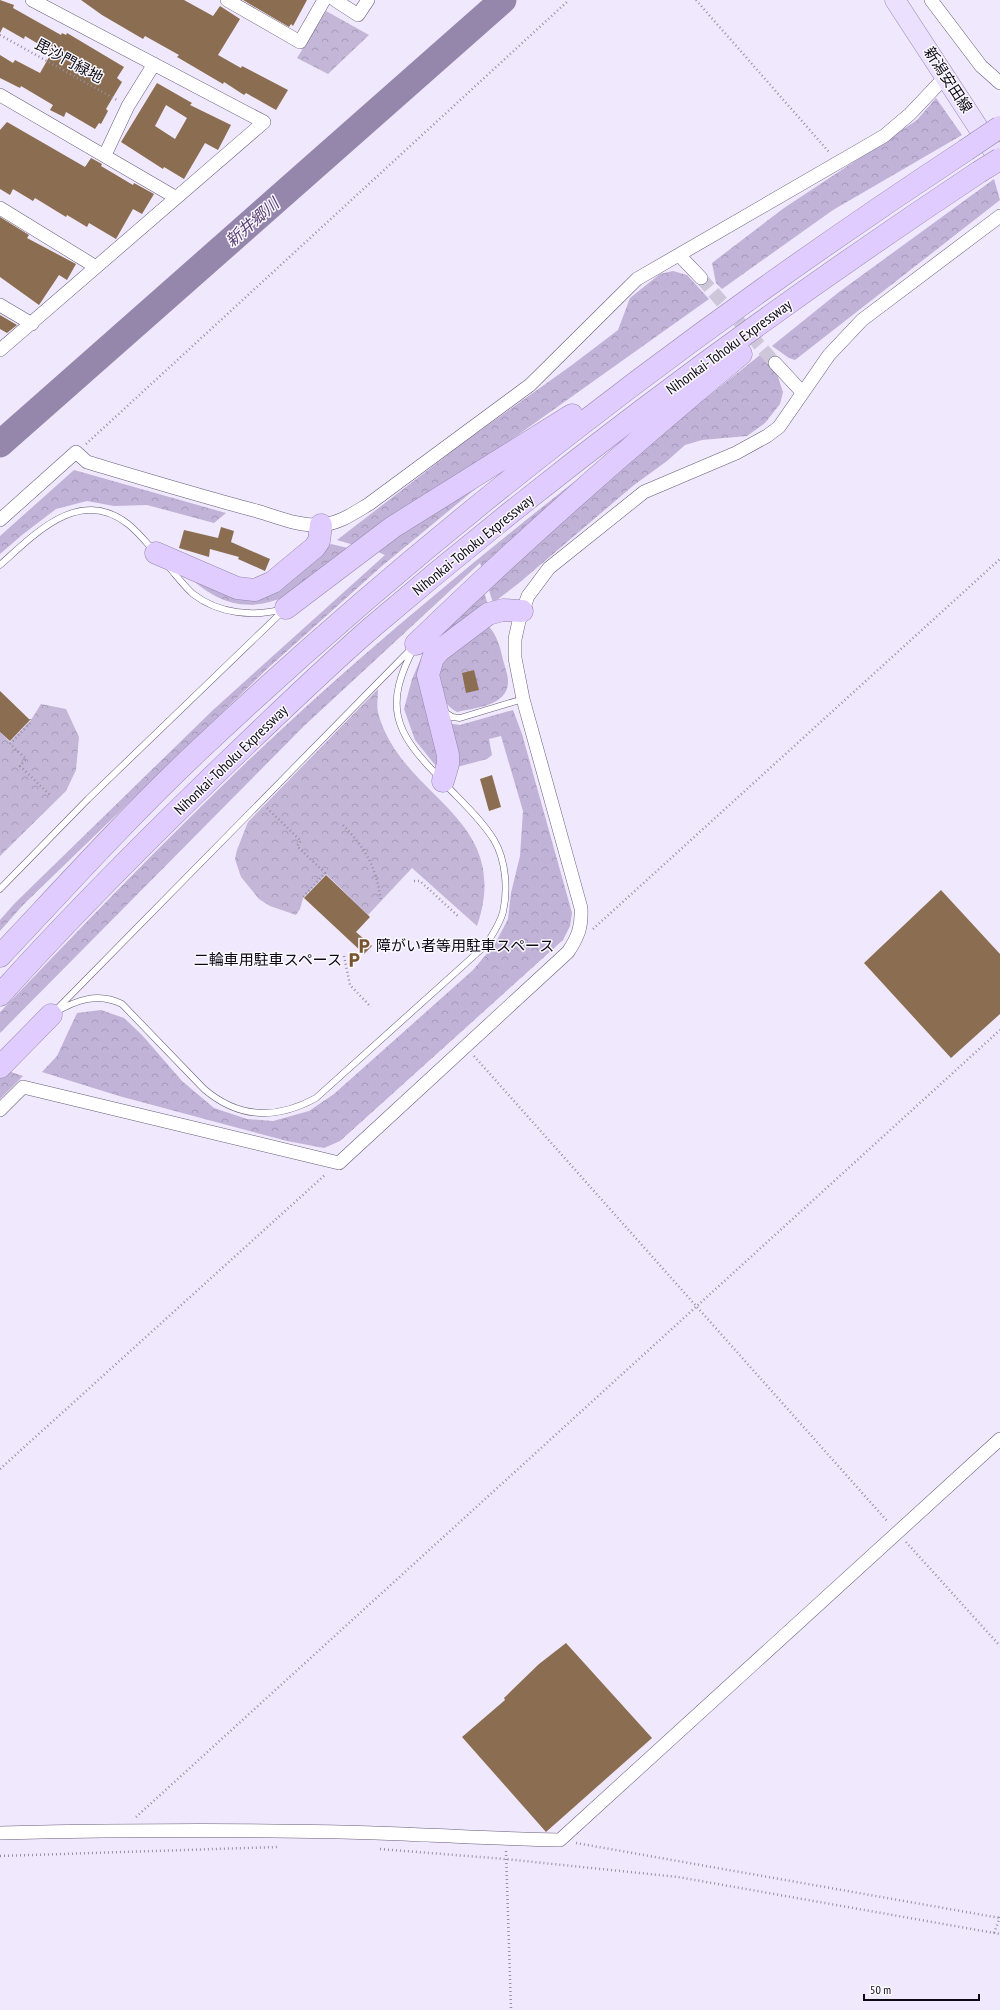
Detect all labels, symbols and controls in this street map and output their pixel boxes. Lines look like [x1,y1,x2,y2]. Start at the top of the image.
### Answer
street label: 毘沙門緑地 [32,34,107,87]
street label: 新潟安田線 [920,43,977,116]
water label: 新井郷川 [221,192,284,251]
street label: Nihonkai-Tohoku Expressway [662,294,795,399]
street label: Nihonkai-Tohoku Expressway [408,490,537,599]
street label: Nihonkai-Tohoku Expressway [170,700,292,819]
place label: 障がい者等用駐車スペース [376,936,554,955]
parking icon: 障がい者等用駐車スペース [355,937,373,955]
place label: 二輪車用駐車スペース [194,950,342,969]
parking icon: 二輪車用駐車スペース [345,951,363,969]
scale bar [864,1976,979,2002]
text: 50 m [870,1982,891,1997]

